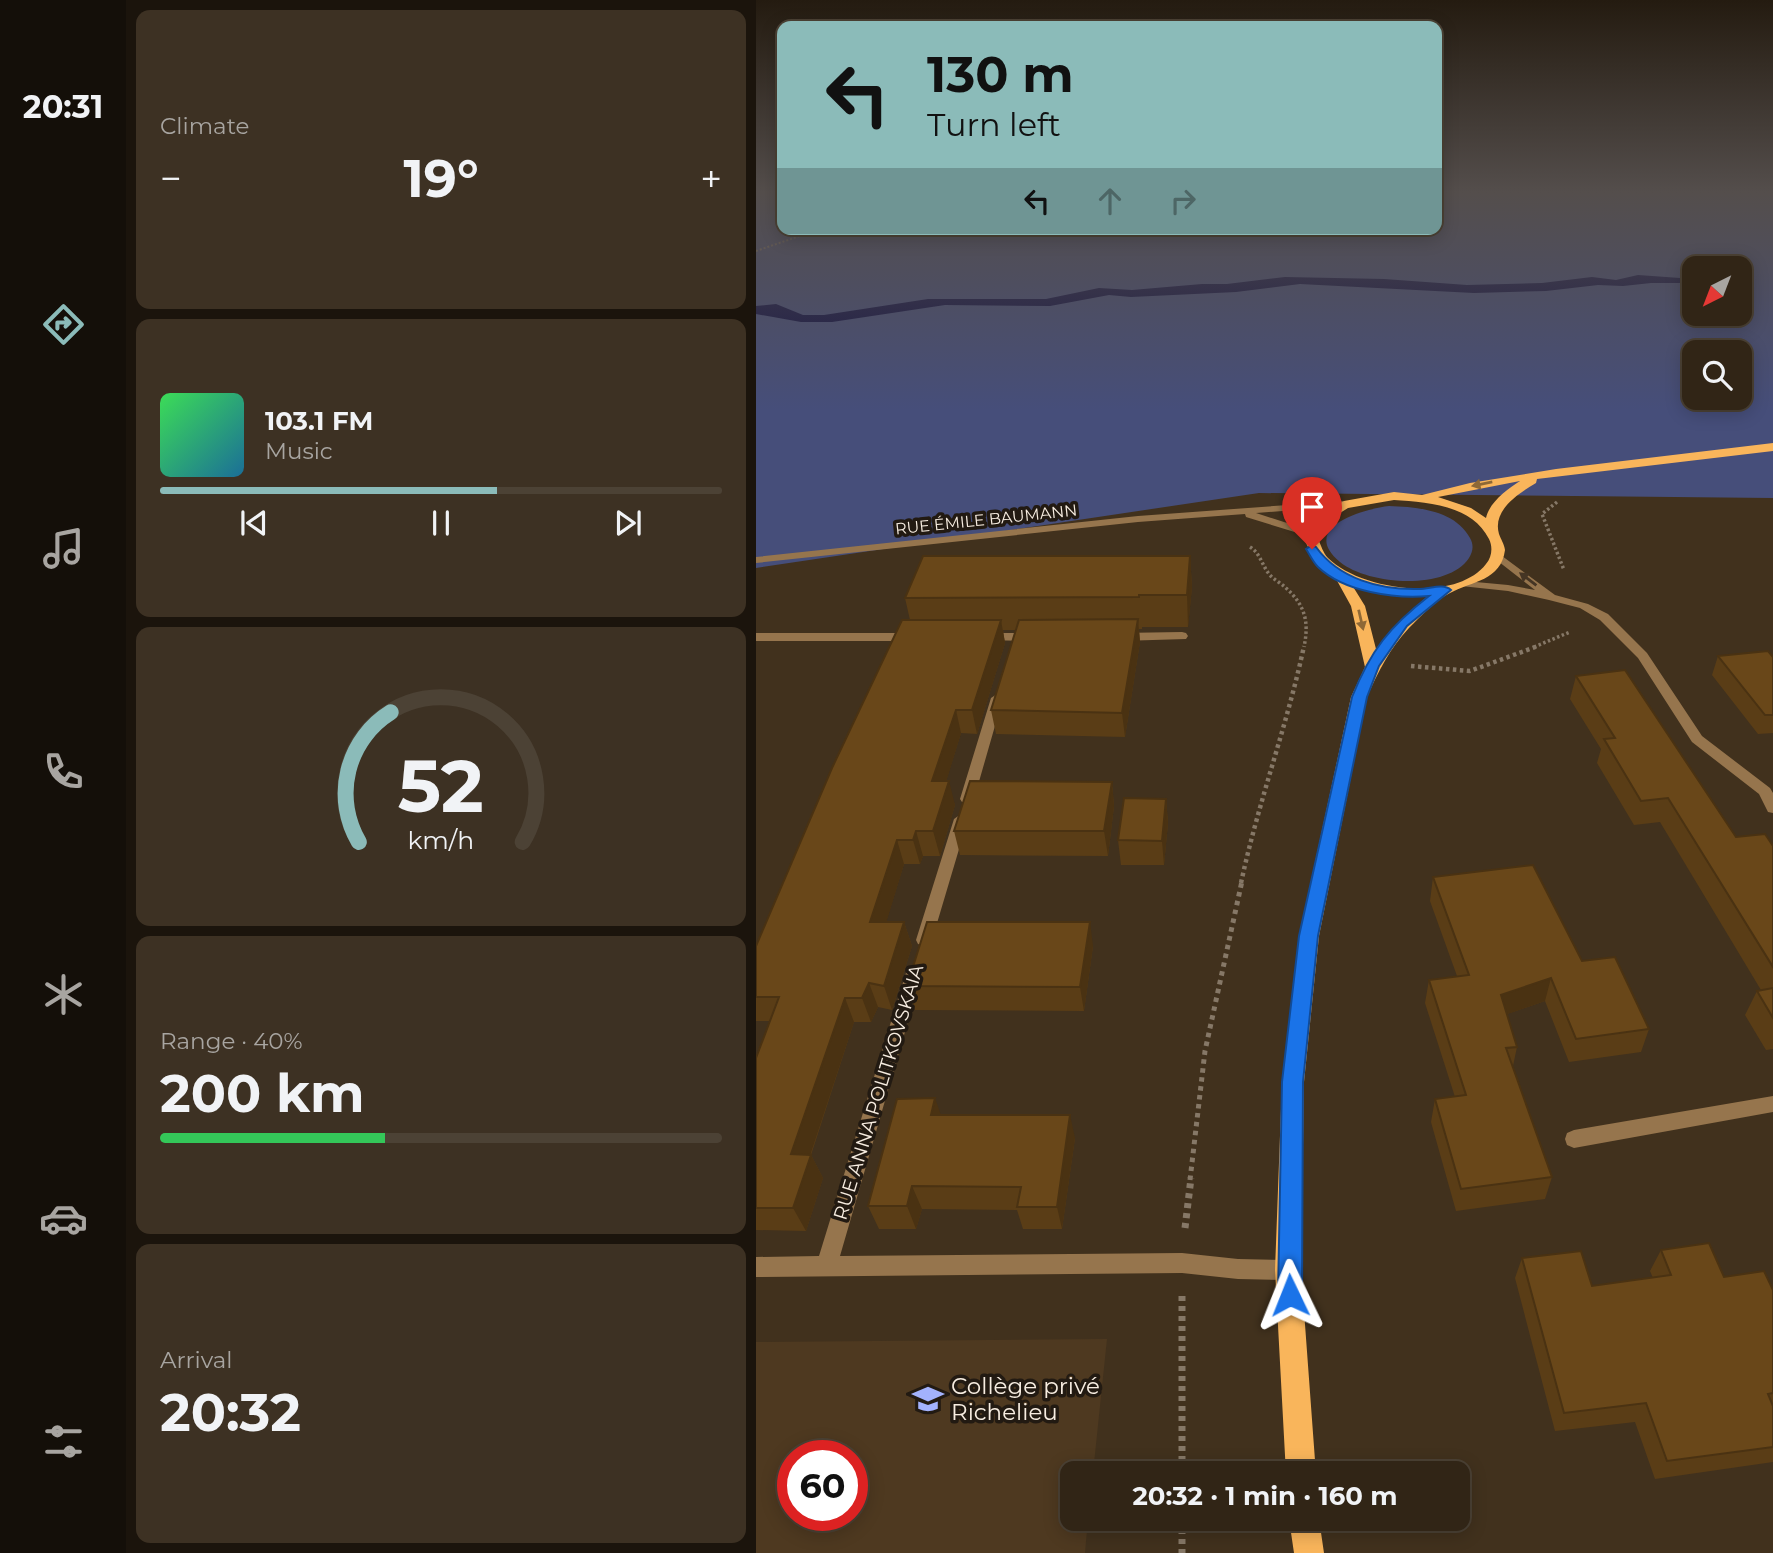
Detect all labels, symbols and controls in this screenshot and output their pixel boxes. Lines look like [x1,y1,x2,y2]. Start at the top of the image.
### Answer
text: 130 m [927,45,1074,104]
icon: left [812,49,903,140]
text: 20:31 [23,87,103,126]
text: Turn left [927,105,1061,144]
text: Climate [160,112,249,140]
text: 19° [403,147,479,210]
text: − [160,155,182,202]
text: + [700,155,722,202]
icon: left [1018,182,1056,220]
icon: ahead [1091,182,1129,220]
icon: right [1164,182,1202,220]
north arrow [1682,256,1752,326]
map controls [1682,256,1752,410]
icon: directions [39,300,88,349]
button: search [1682,340,1752,410]
text: 103.1 FM [265,405,373,437]
text: Music [265,437,333,465]
pin [1282,477,1342,549]
one-way arrow [1471,478,1493,489]
icon: arrive [1293,488,1331,526]
street label: RUE ÉMILE BAUMANN [894,500,1078,539]
icon: previous [235,504,273,542]
icon: pause [422,504,460,542]
icon: next [609,504,647,542]
icon: music [39,524,88,573]
one-way arrow [1519,571,1537,586]
one-way arrow [1356,609,1367,631]
text: 52 [398,743,484,831]
icon: phone [39,747,88,796]
text: km/h [408,825,474,855]
street label: RUE ANNA POLITKOVSKAIA [829,961,928,1223]
icon: climate [39,970,88,1019]
text: Range · 40% [160,1027,303,1055]
text: 200 km [160,1062,364,1125]
icon: car [39,1194,88,1243]
position arrow [1253,1258,1327,1332]
text: Arrival [160,1346,233,1374]
place label: Collège privé Richelieu [951,1372,1100,1426]
text: 20:32 [160,1381,301,1444]
school or university icon: Collège privé Richelieu [911,1382,945,1416]
icon: filters [39,1417,88,1466]
speed limit sign: 60 [777,1440,868,1531]
text: 20:32 · 1 min · 160 m [1132,1480,1398,1512]

